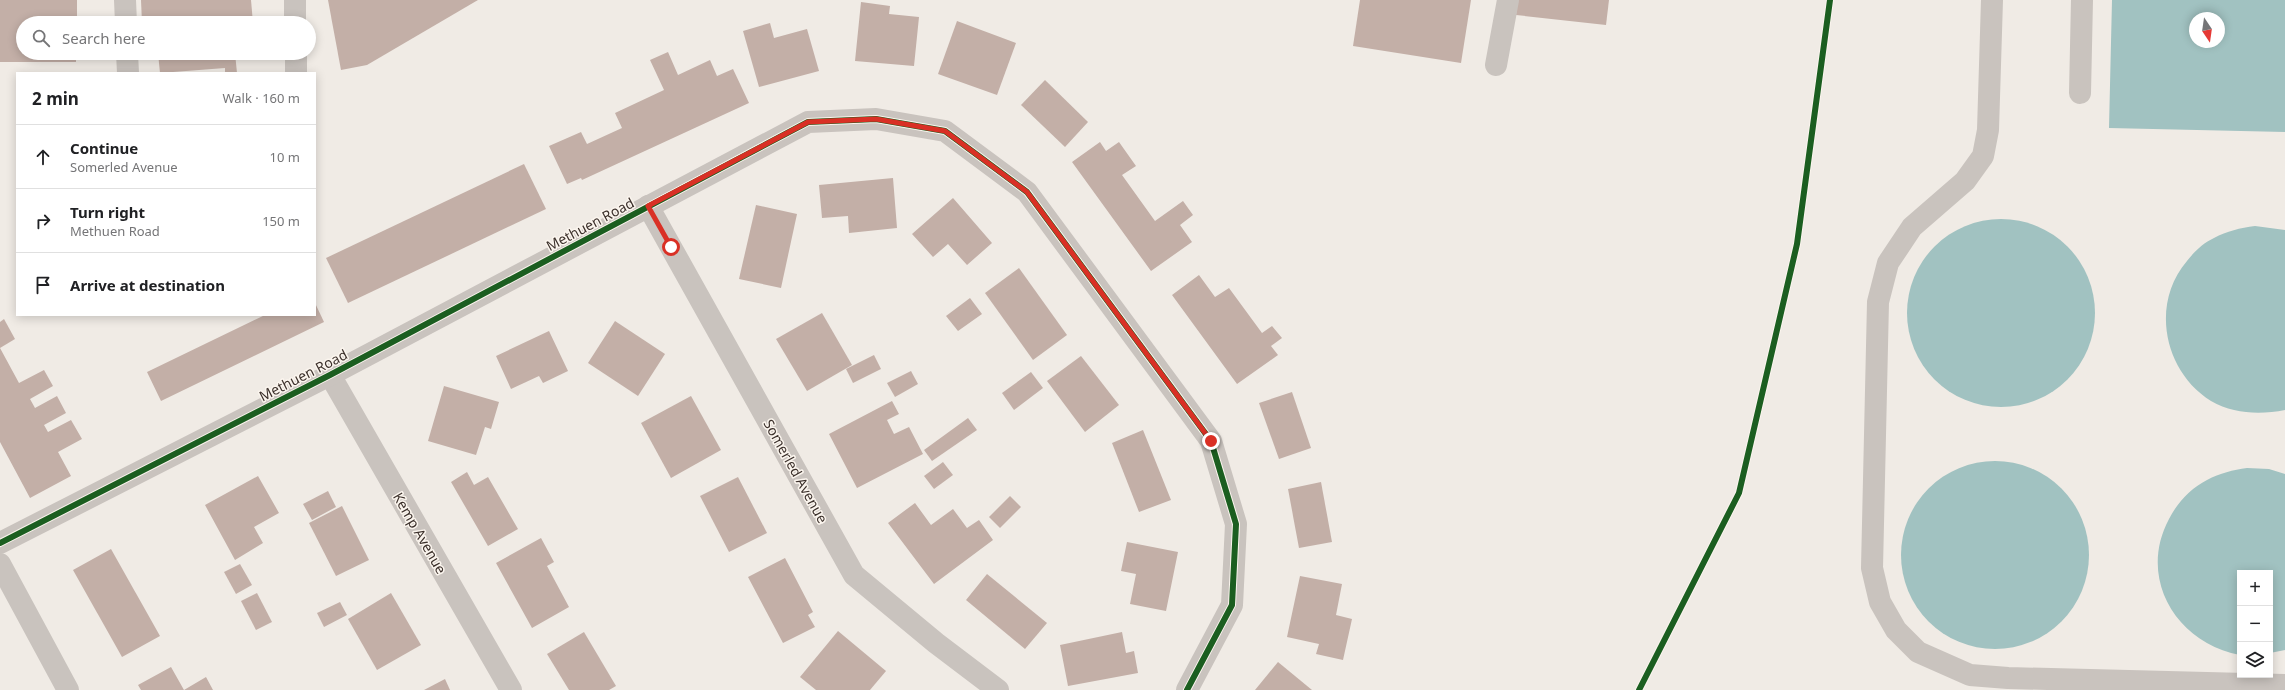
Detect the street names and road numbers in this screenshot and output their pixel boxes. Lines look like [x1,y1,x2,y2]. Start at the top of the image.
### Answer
street label: Methuen Road [543,193,637,255]
street label: Methuen Road [256,345,350,405]
street label: Somerled Avenue [760,416,832,526]
street label: Kemp Avenue [389,489,451,577]

